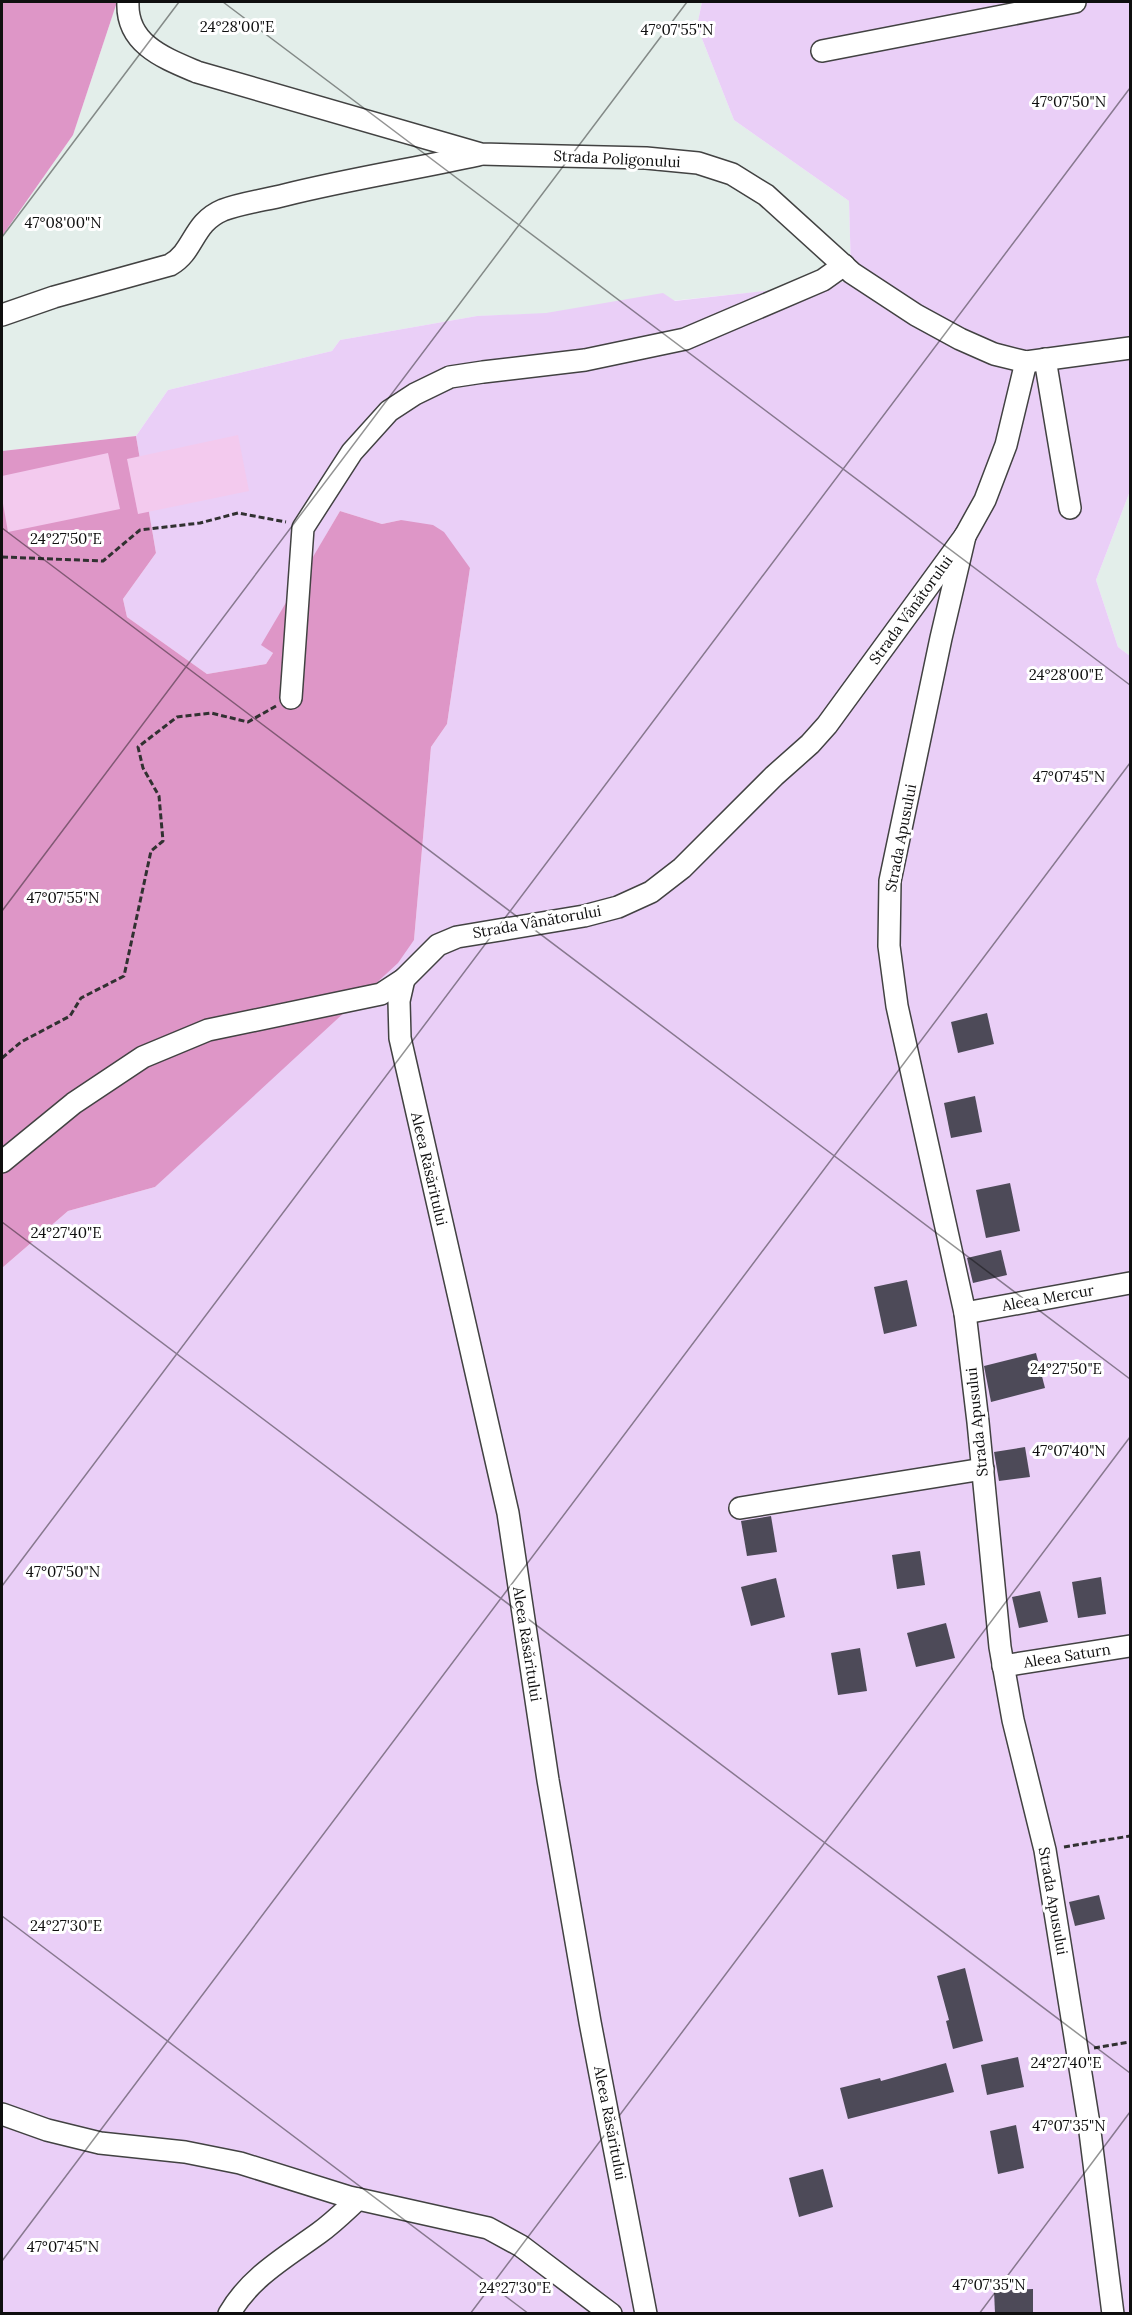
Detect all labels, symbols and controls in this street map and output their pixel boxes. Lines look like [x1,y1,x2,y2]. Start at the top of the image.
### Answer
text: 24°28'00"E [200,17,274,36]
text: 47°07'55"N [640,20,714,39]
text: 47°07'50"N [1032,92,1106,111]
street label: Strada Poligonului [553,146,681,171]
text: 47°08'00"N [24,213,102,232]
text: 24°27'50"E [30,529,102,548]
street label: Strada Vânătorului [865,551,957,668]
text: 24°28'00"E [1029,665,1103,684]
text: 47°07'45"N [1033,767,1105,786]
street label: Strada Apusului [881,782,920,893]
text: 47°07'55"N [26,888,100,907]
street label: Strada Vânătorului [471,901,603,942]
street label: Aleea Răsăritului [407,1109,452,1228]
text: 24°27'40"E [30,1223,102,1242]
street label: Aleea Mercur [1000,1280,1096,1315]
text: 24°27'50"E [1030,1359,1102,1378]
street label: Strada Apusului [961,1367,992,1477]
text: 47°07'40"N [1032,1441,1106,1460]
text: 47°07'50"N [26,1562,100,1581]
street label: Aleea Răsăritului [509,1584,546,1703]
street label: Aleea Saturn [1021,1639,1112,1672]
street label: Strada Apusului [1035,1845,1072,1956]
text: 24°27'30"E [30,1916,102,1935]
text: 24°27'40"E [1030,2053,1102,2072]
street label: Aleea Răsăritului [590,2063,631,2182]
text: 47°07'35"N [1032,2116,1106,2135]
text: 47°07'45"N [27,2237,99,2256]
text: 47°07'35"N [952,2275,1026,2294]
text: 24°27'30"E [479,2278,551,2297]

